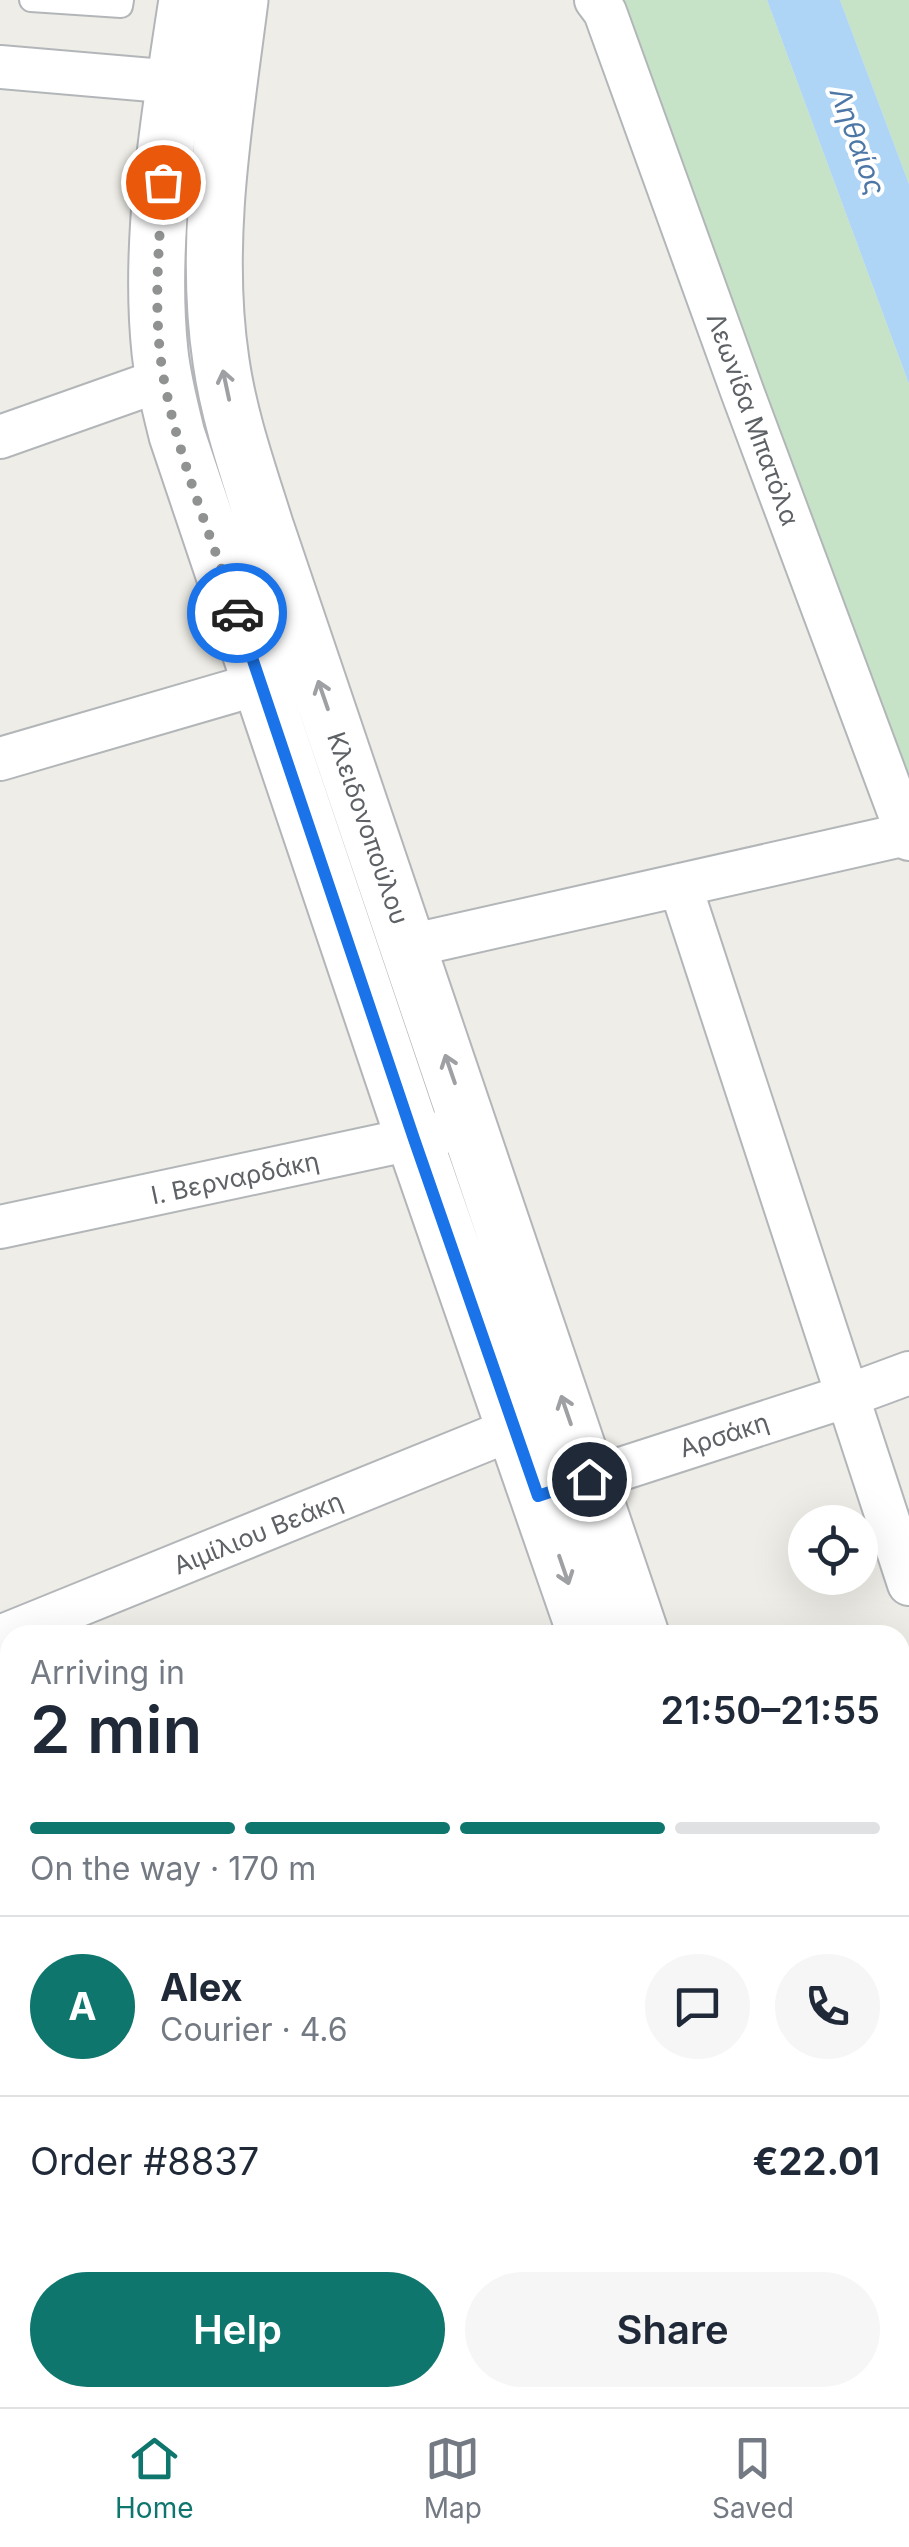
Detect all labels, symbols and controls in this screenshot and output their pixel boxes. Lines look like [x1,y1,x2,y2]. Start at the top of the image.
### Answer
water label: Ληθαίος [822,81,893,200]
pin [121,140,206,225]
icon: bag [136,155,191,210]
street label: Λεωνίδα Μπατόλα [701,309,805,529]
one-way arrow [215,370,234,402]
courier [187,563,287,663]
icon: car [210,586,265,641]
one-way arrow [313,680,331,711]
street label: Κλειδονοπούλου [321,728,415,928]
one-way arrow [440,1053,458,1085]
street label: Ι. Βερναρδάκη [148,1146,322,1210]
one-way arrow [555,1394,573,1426]
street label: Αρσάκη [675,1406,773,1464]
pin [547,1437,632,1522]
icon: home [562,1452,617,1507]
street label: Αιμίλιου Βεάκη [169,1485,347,1581]
map controls [788,1505,878,1595]
button: locate [788,1505,878,1595]
one-way arrow [556,1553,574,1585]
text: Arriving in [30,1653,185,1692]
text: 21:50–21:55 [661,1687,880,1733]
text: 2 min [30,1690,202,1769]
text: On the way · 170 m [30,1849,316,1888]
button: chat [645,1954,750,2059]
button: phone [775,1954,880,2059]
text: Alex [160,1964,243,2010]
text: A [68,1983,97,2029]
text: Courier · 4.6 [160,2010,348,2049]
text: Order #8837 [30,2138,259,2184]
text: €22.01 [753,2138,880,2184]
button: Help [30,2272,445,2387]
button: Share [465,2272,880,2387]
tab: Home [115,2431,194,2525]
tab: Map [424,2431,482,2525]
tab: Saved [712,2431,794,2525]

